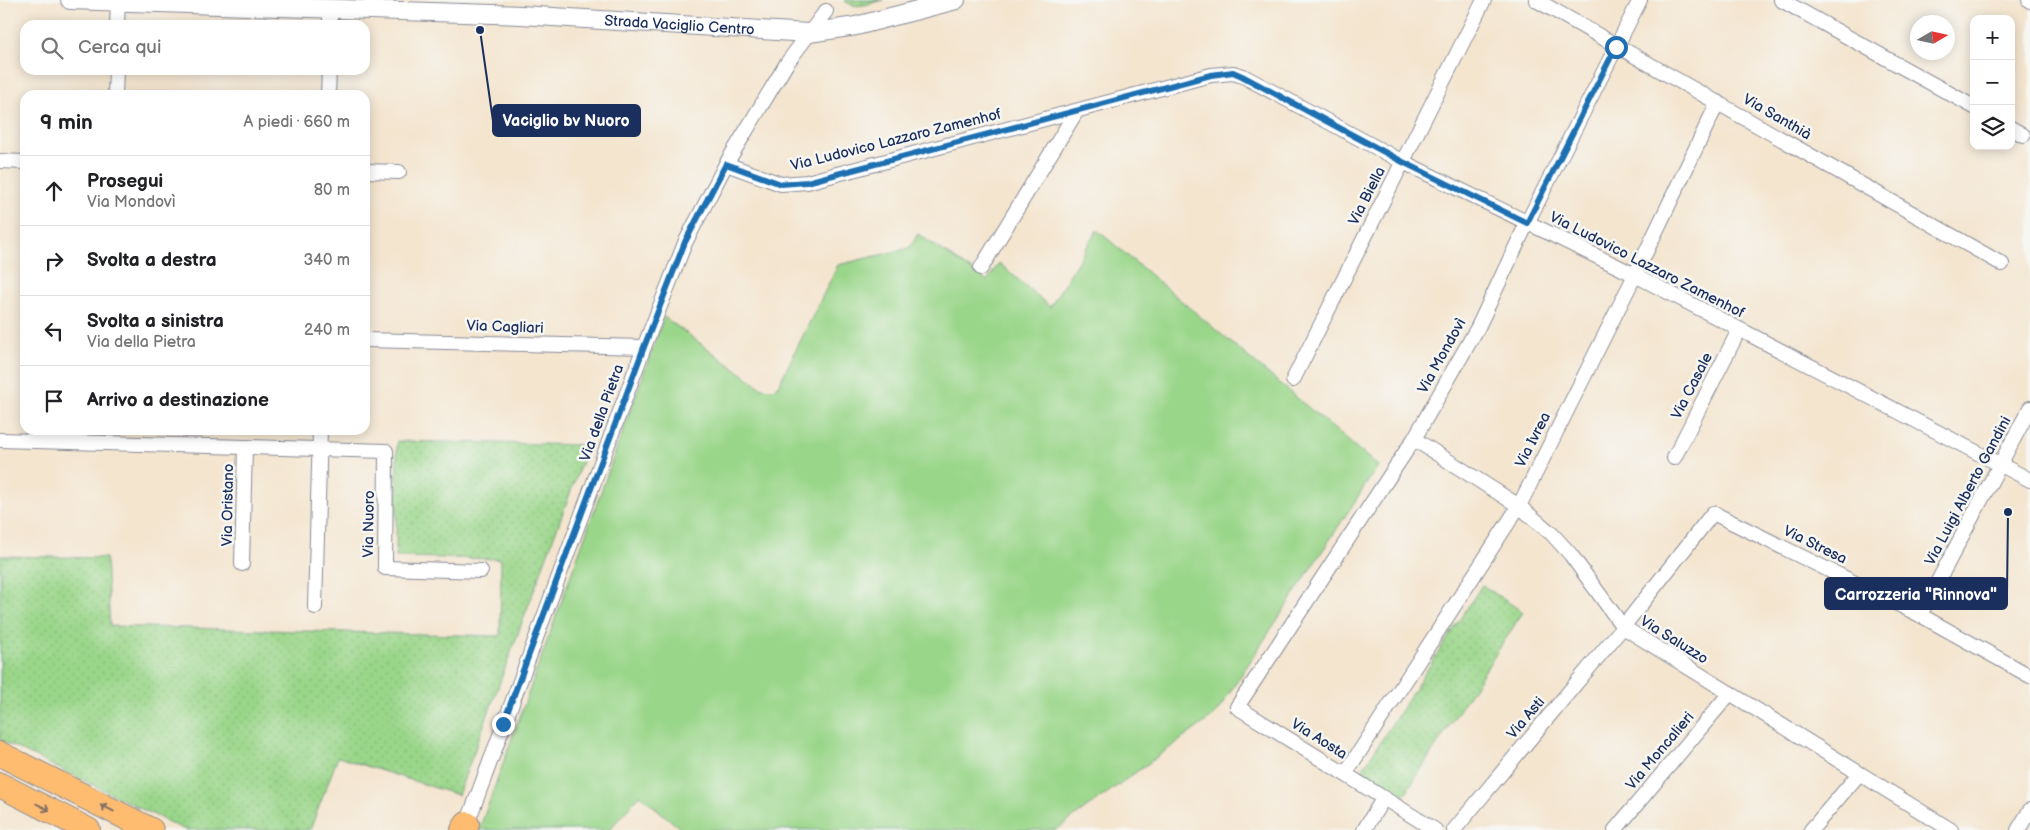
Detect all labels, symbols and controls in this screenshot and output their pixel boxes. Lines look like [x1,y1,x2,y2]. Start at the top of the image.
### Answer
street label: Strada Vaciglio Centro [604,11,755,39]
north arrow [1910,15,1955,60]
map controls [1970,15,2015,150]
button: + [1970,15,2015,60]
search box [20,20,370,75]
icon: search [38,34,66,62]
text: Cerca qui [78,36,161,59]
route start [1605,36,1628,59]
button: − [1970,60,2015,105]
street label: Via Santhià [1739,90,1815,144]
callout: Vaciglio bv Nuoro [493,105,640,136]
street label: Via Ludovico Lazzaro Zamenhof [789,105,1004,175]
button: layers [1970,105,2015,150]
text: 9 min [40,110,93,135]
text: Vaciglio bv Nuoro [502,112,630,131]
text: A piedi · 660 m [244,113,350,132]
street label: Via Biella [1344,164,1390,228]
text: Prosegui [87,170,163,193]
icon: ahead [40,177,68,205]
text: 80 m [314,181,350,200]
text: Via Mondovì [87,193,176,212]
street label: Via Ludovico Lazzaro Zamenhof [1546,207,1748,323]
icon: right [40,247,68,275]
text: Svolta a destra [87,249,217,272]
text: 340 m [303,251,350,270]
text: Svolta a sinistra [87,310,224,333]
street label: Via Mondovì [1414,315,1470,397]
street label: Via Cagliari [466,316,544,338]
icon: left [40,317,68,345]
text: 240 m [304,321,350,340]
text: Via della Pietra [87,333,196,352]
street label: Via Casale [1667,349,1717,423]
street label: Via della Pietra [576,362,628,464]
icon: arrive [40,387,68,415]
text: Arrivo a destinazione [87,389,269,412]
street label: Via Ivrea [1511,409,1555,471]
street label: Via Luigi Alberto Gandini [1921,413,2015,569]
street label: Via Oristano [218,463,238,547]
street label: Via Nuoro [359,490,379,558]
street label: Via Stresa [1780,521,1850,569]
callout: Carrozzeria "Rinnova" [1825,578,2007,609]
text: Carrozzeria "Rinnova" [1835,586,1997,605]
street label: Via Saluzzo [1636,612,1712,668]
street label: Via Asti [1503,693,1549,743]
street label: Via Moncalieri [1622,708,1698,794]
route end [492,713,515,736]
street label: Via Aosta [1287,714,1351,764]
one-way arrow [36,802,51,812]
one-way arrow [100,803,115,812]

